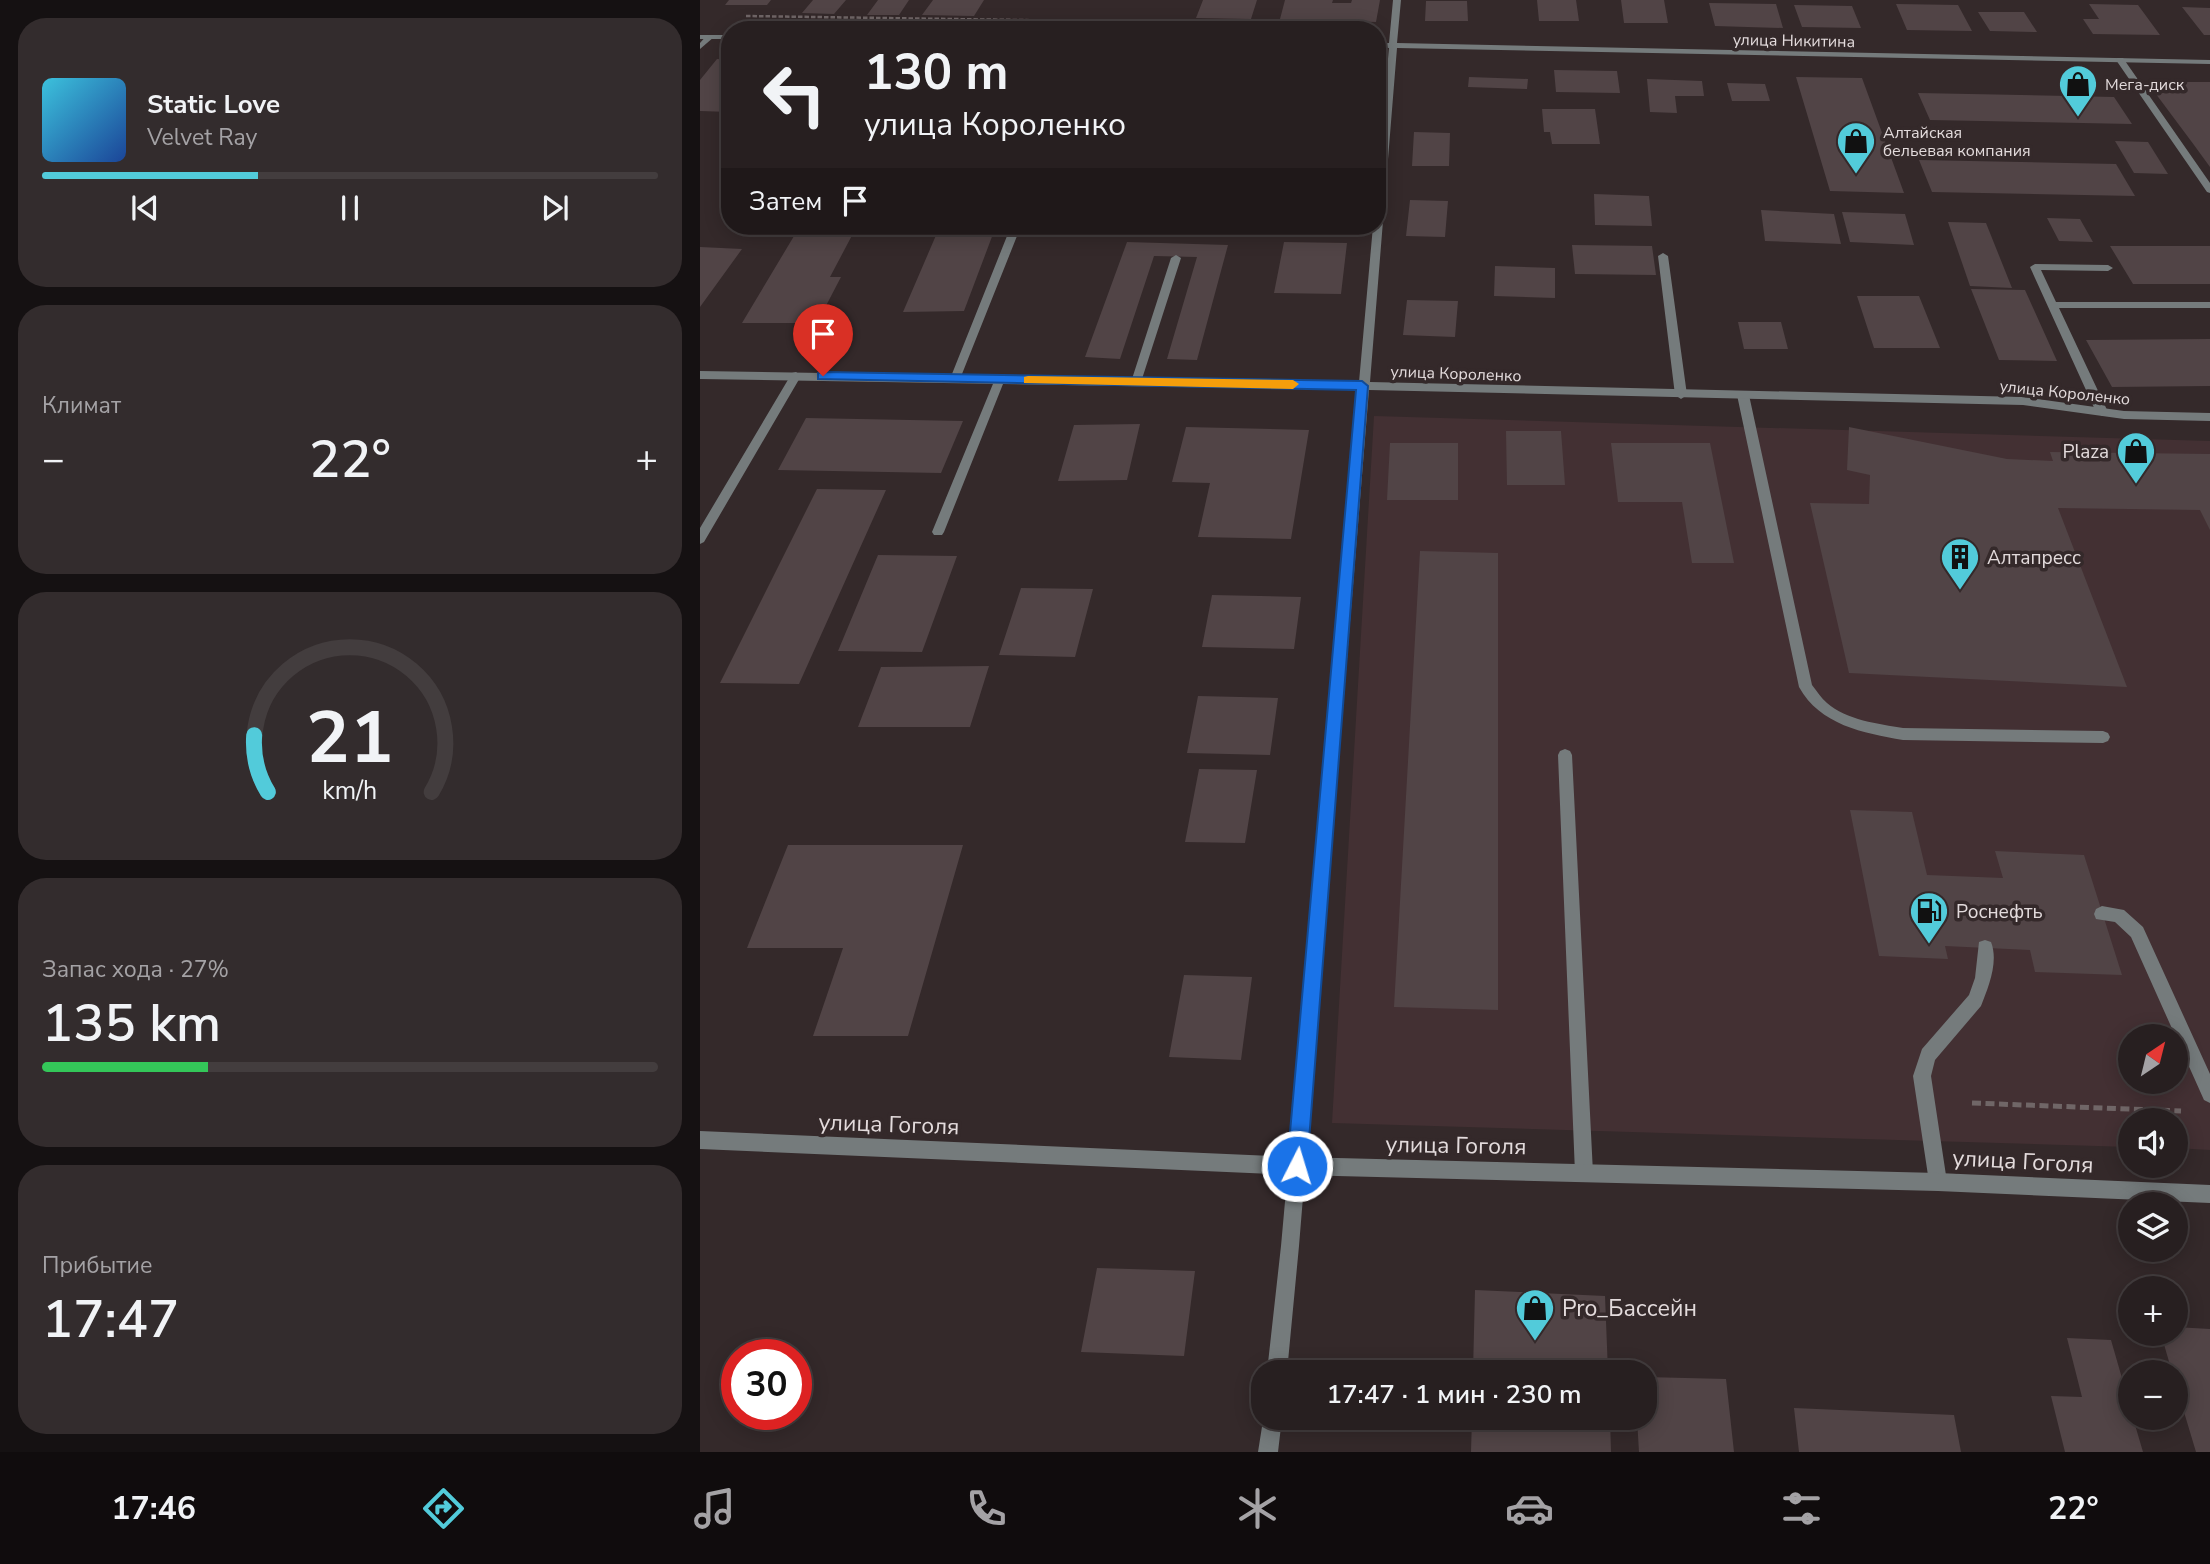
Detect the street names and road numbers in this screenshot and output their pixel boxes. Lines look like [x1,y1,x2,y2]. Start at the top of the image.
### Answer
street label: улица Никитина [1733,29,1855,53]
street label: улица Короленко [1390,361,1522,387]
street label: улица Короленко [1999,375,2131,411]
street label: улица Гоголя [818,1107,960,1142]
street label: улица Гоголя [1385,1129,1527,1162]
street label: улица Гоголя [1952,1142,2094,1181]

